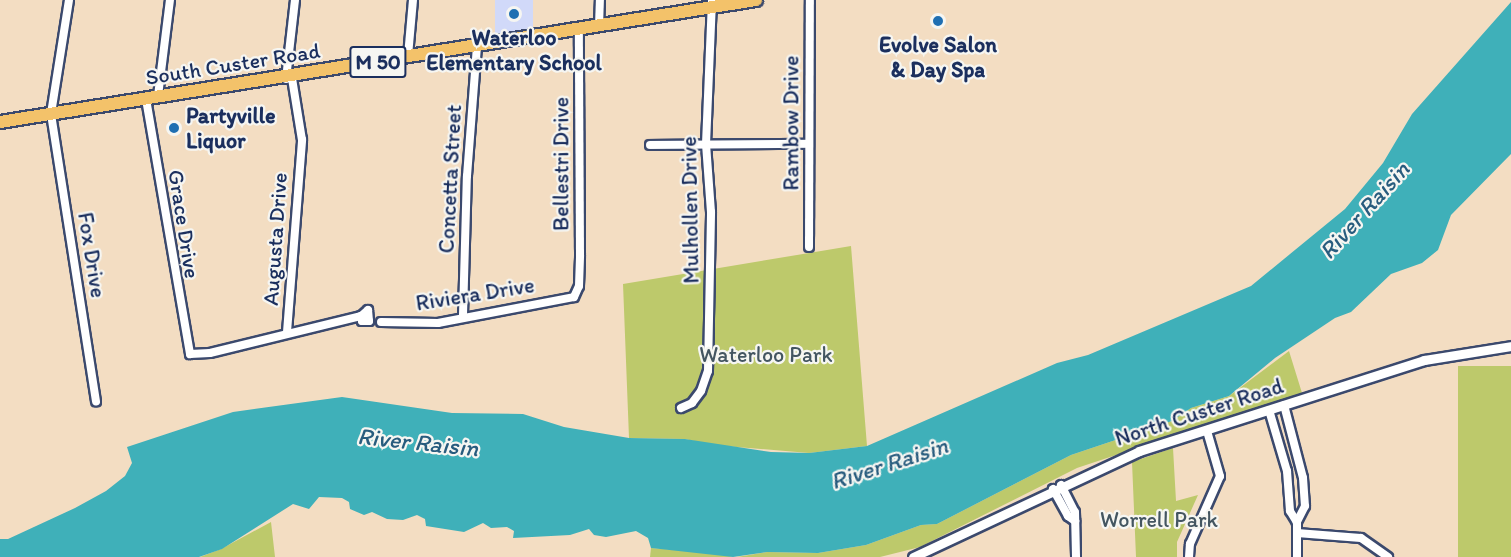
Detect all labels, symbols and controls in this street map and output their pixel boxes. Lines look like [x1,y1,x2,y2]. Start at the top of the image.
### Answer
marker: Waterloo Elementary School [507,7,521,21]
marker: Evolve Salon & Day Spa [931,14,945,28]
place label: Waterloo Elementary School [426,24,602,76]
place label: Evolve Salon & Day Spa [879,31,997,82]
street label: South Custer Road [144,37,322,91]
road number: M 50 [348,44,408,80]
street label: Rambow Drive [778,55,804,191]
street label: Bellestri Drive [548,97,574,231]
place label: Partyville Liquor [186,102,276,154]
street label: Concetta Street [433,104,467,254]
marker: Partyville Liquor [167,121,181,135]
street label: Mulhollen Drive [676,136,704,284]
water label: River Raisin [1313,156,1415,264]
street label: Grace Drive [162,167,206,281]
street label: Augusta Drive [257,172,293,306]
street label: Fox Drive [72,210,112,300]
street label: Riviera Drive [414,272,536,316]
park label: Waterloo Park [699,342,833,368]
street label: North Custer Road [1112,372,1286,452]
water label: River Raisin [357,421,479,463]
water label: River Raisin [827,431,951,495]
park label: Worrell Park [1100,507,1218,533]

